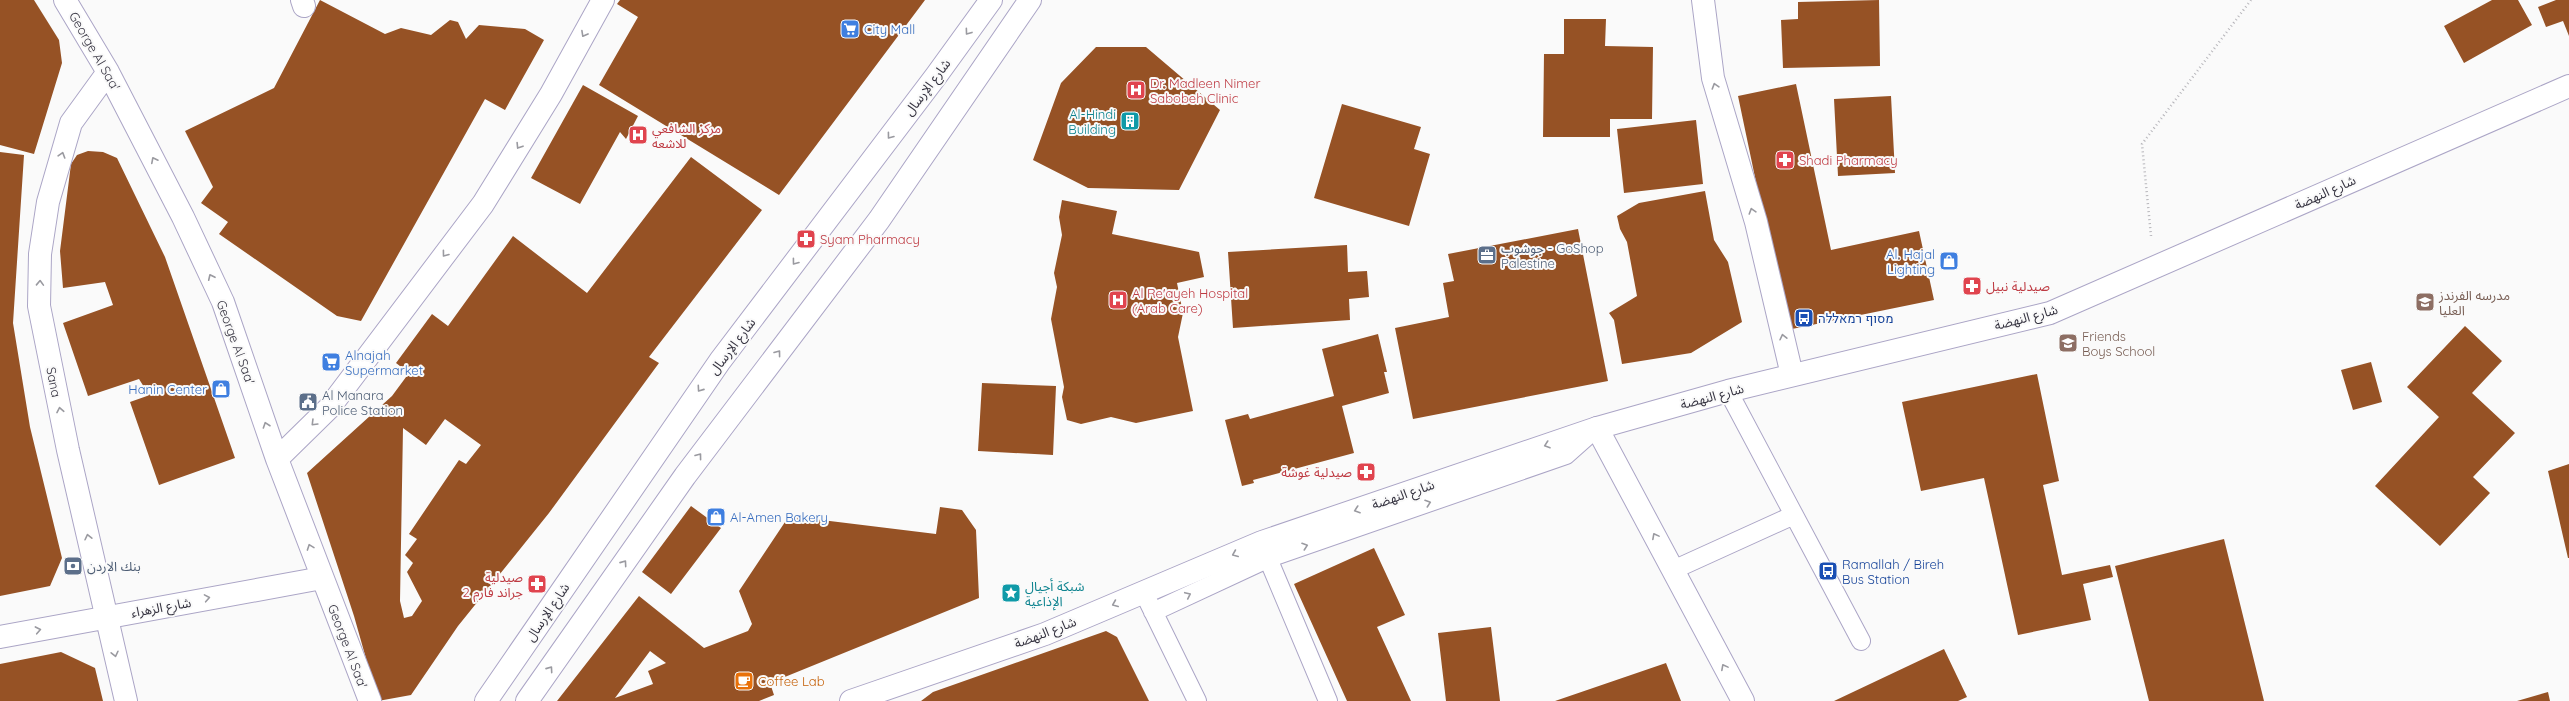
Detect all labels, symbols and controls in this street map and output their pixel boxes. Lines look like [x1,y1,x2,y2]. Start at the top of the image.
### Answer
street label: George Al Saa' [66,9,124,93]
supermarket icon: City Mall [839,18,861,40]
place label: City Mall [864,21,915,37]
one-way arrow [966,27,973,34]
one-way arrow [582,30,589,37]
street label: شارع الإرسال [900,55,956,120]
place label: Dr. Madleen Nimer Sabobeh Clinic [1150,75,1260,106]
hospital icon: Dr. Madleen Nimer Sabobeh Clinic [1125,79,1147,101]
one-way arrow [1711,83,1720,90]
place label: Al-Hindi Building [1068,106,1116,137]
building icon: Al-Hindi Building [1119,110,1141,132]
place label: مركز الشافعي للاشعه [652,120,721,151]
hospital icon: مركز الشافعي للاشعه [627,124,649,146]
one-way arrow [888,132,895,139]
one-way arrow [516,142,523,149]
pharmacy icon: Shadi Pharmacy [1774,149,1796,171]
one-way arrow [57,152,66,159]
place label: Shadi Pharmacy [1799,152,1898,168]
one-way arrow [151,157,158,165]
street label: شارع النهضة [2292,171,2359,215]
one-way arrow [1748,207,1757,214]
pharmacy icon: Syam Pharmacy [795,228,817,250]
place label: Syam Pharmacy [820,231,920,247]
place label: جوشوب - GoShop Palestine [1501,240,1604,271]
office icon: جوشوب - GoShop Palestine [1476,244,1498,266]
place label: Al. Hajal Lighting [1886,246,1935,277]
one-way arrow [443,249,450,256]
shop icon: Al. Hajal Lighting [1938,250,1960,272]
one-way arrow [793,257,800,264]
one-way arrow [208,274,216,281]
pharmacy icon: صيدلية نبيل [1961,275,1983,297]
place label: صيدلية نبيل [1986,278,2050,295]
one-way arrow [35,279,44,286]
place label: Al Re'ayeh Hospital (Arab Care) [1132,285,1248,316]
place label: مدرسه الفرندز العليا [2438,287,2510,318]
hospital icon: Al Re'ayeh Hospital (Arab Care) [1107,289,1129,311]
school or university icon: مدرسه الفرندز العليا [2414,291,2436,313]
street label: George Al Saa' [213,298,259,386]
street label: شارع النهضة [1992,301,2060,336]
bus stop icon: מסוף רמאללה [1793,307,1815,329]
place label: מסוף רמאללה [1818,310,1894,326]
street label: شارع الإرسال [705,314,761,379]
place label: Friends Boys School [2082,328,2155,359]
school or university icon: Friends Boys School [2057,332,2079,354]
one-way arrow [1780,334,1788,340]
place label: Alnajah Supermarket [345,347,423,378]
one-way arrow [774,350,781,357]
supermarket icon: Alnajah Supermarket [320,351,342,373]
street label: Sana [43,365,65,399]
shop icon: Hanin Center [210,378,232,400]
street label: شارع النهضة [1678,380,1746,415]
place label: Hanin Center [128,381,207,397]
one-way arrow [698,384,705,391]
place label: Al Manara Police Station [322,387,403,418]
public building icon: Al Manara Police Station [297,391,319,413]
one-way arrow [56,407,64,414]
one-way arrow [312,418,319,426]
one-way arrow [262,422,270,429]
one-way arrow [1543,441,1550,449]
one-way arrow [695,454,702,461]
pharmacy icon: صيدلية غوشة [1355,461,1377,483]
place label: صيدلية غوشة [1281,464,1352,480]
street label: شارع النهضة [1370,476,1437,515]
one-way arrow [1425,499,1432,508]
one-way arrow [1354,505,1361,513]
shop icon: Al-Amen Bakery [705,506,727,528]
place label: Al-Amen Bakery [730,509,828,525]
one-way arrow [1652,532,1659,540]
one-way arrow [84,534,92,541]
one-way arrow [1302,542,1309,550]
one-way arrow [307,544,315,551]
one-way arrow [1232,549,1239,557]
bank icon: بنك الاردن [62,555,84,577]
place label: Ramallah / Bireh Bus Station [1842,556,1944,587]
place label: بنك الاردن [87,558,141,575]
one-way arrow [619,560,626,567]
bus stop icon: Ramallah / Bireh Bus Station [1817,560,1839,582]
place label: صيدلية جراند فارم 2 [463,569,523,602]
pharmacy icon: صيدلية جراند فارم 2 [526,573,548,595]
place label: شبكة أجيال الإذاعية [1025,578,1085,611]
street label: شارع الإرسال [522,580,575,646]
place icon: شبكة أجيال الإذاعية [1000,582,1022,604]
one-way arrow [1184,592,1192,600]
street label: شارع الزهراء [130,594,193,623]
one-way arrow [204,594,210,603]
one-way arrow [1112,599,1120,607]
street label: George Al Saa' [325,602,371,690]
street label: شارع النهضة [1012,613,1079,654]
one-way arrow [35,626,41,634]
one-way arrow [110,651,118,657]
one-way arrow [1722,663,1729,671]
one-way arrow [545,666,553,673]
cafe icon: Coffee Lab [733,670,755,692]
place label: Coffee Lab [758,673,825,689]

